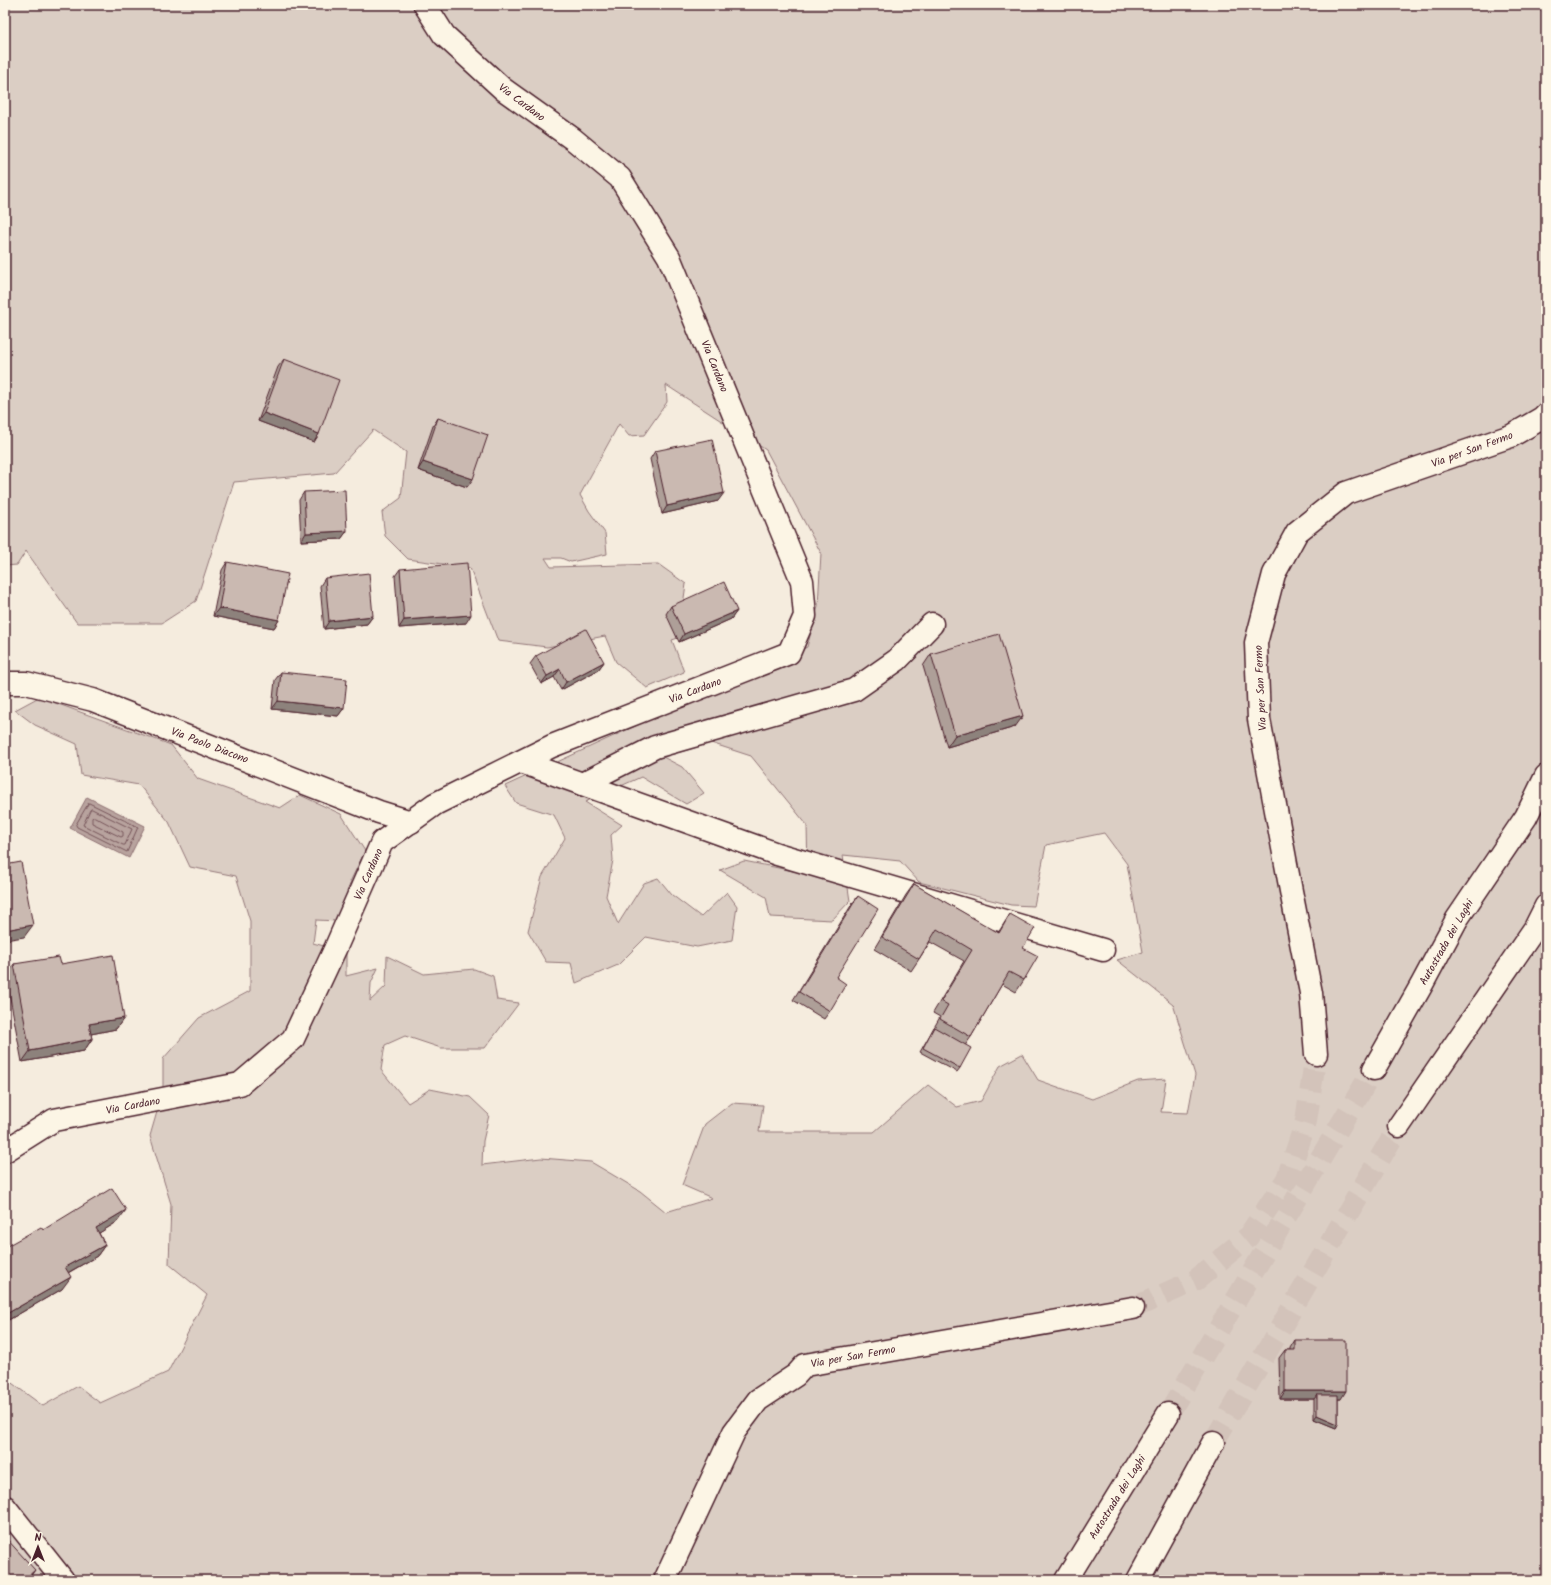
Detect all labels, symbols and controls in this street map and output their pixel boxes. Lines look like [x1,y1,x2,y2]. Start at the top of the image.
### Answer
street label: Via Cardano [494,79,549,127]
street label: Via Cardano [695,338,733,395]
street label: Via per San Fermo [1429,427,1516,473]
street label: Via per San Fermo [1250,645,1272,731]
street label: Via Cardano [666,673,724,709]
street label: Via Paolo Diacono [168,723,251,769]
street label: Via Cardano [350,846,388,903]
street label: Autostrada dei Laghi [1415,896,1479,989]
street label: Via Cardano [105,1092,162,1120]
street label: Via per San Fermo [809,1341,897,1373]
street label: Autostrada dei Laghi [1085,1452,1151,1543]
north arrow [18,1527,58,1567]
text: N [35,1529,42,1547]

